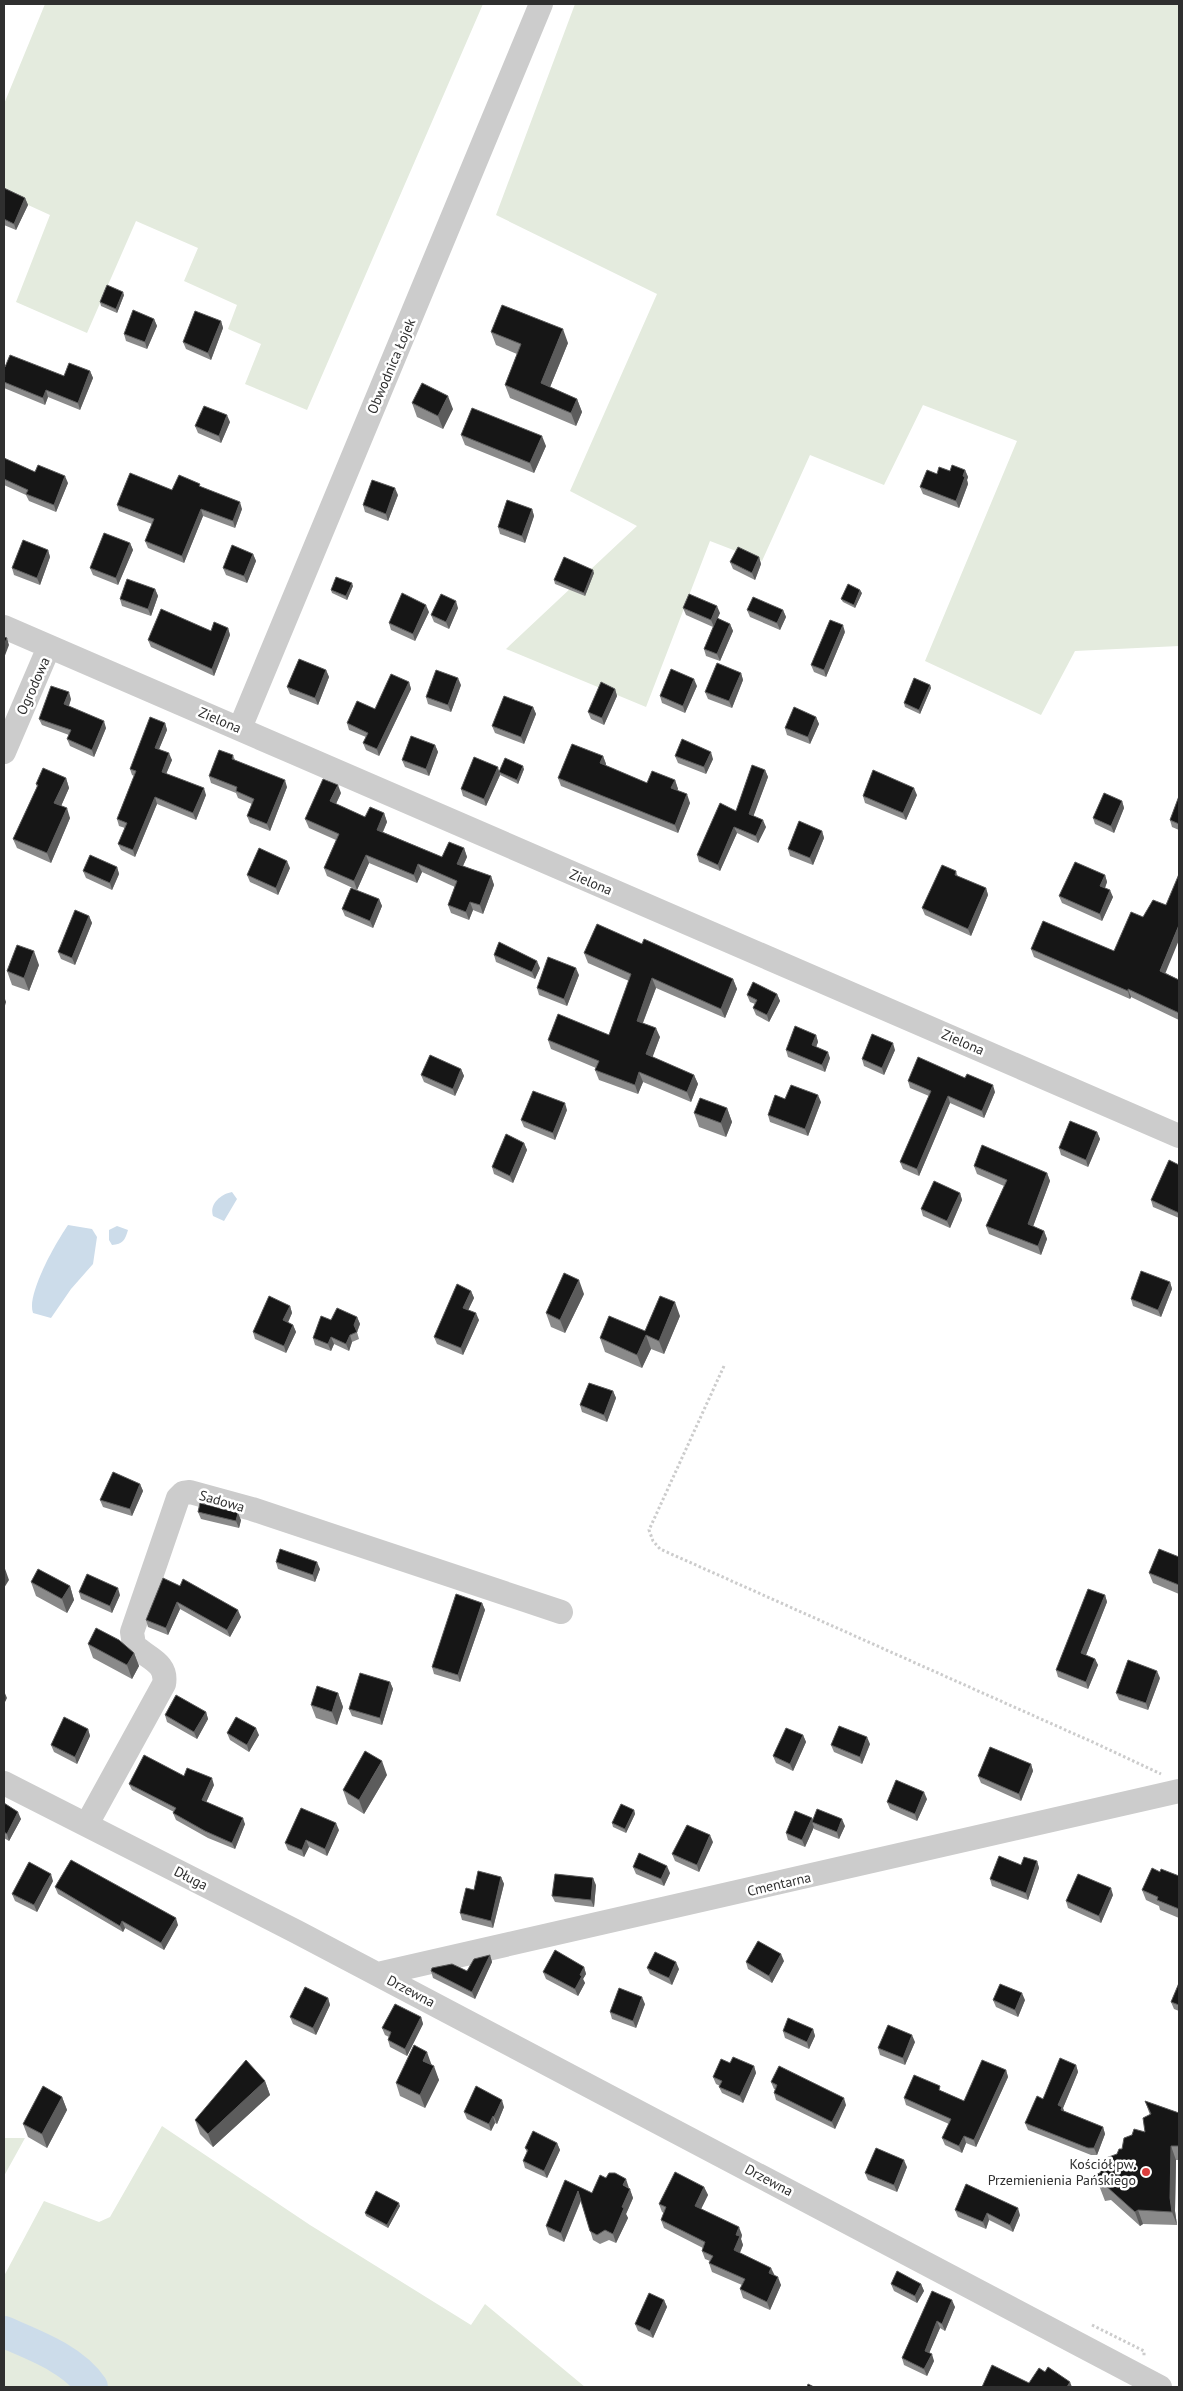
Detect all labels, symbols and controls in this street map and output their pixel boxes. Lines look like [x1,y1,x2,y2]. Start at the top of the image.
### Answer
street label: Obwodnica Łojek [363,315,419,416]
street label: Ogrodowa [12,654,54,718]
street label: Zielona [196,703,244,737]
street label: Zielona [567,865,615,899]
street label: Zielona [939,1025,987,1059]
street label: Sadowa [197,1486,247,1516]
street label: Długa [171,1862,211,1894]
street label: Cmentarna [745,1868,813,1900]
street label: Drzewna [384,1971,438,2011]
place label: Kościół pw. Przemienienia Pańskiego [988,2155,1136,2189]
street label: Drzewna [742,2160,796,2200]
marker: Kościół pw. Przemienienia Pańskiego [1140,2166,1152,2178]

